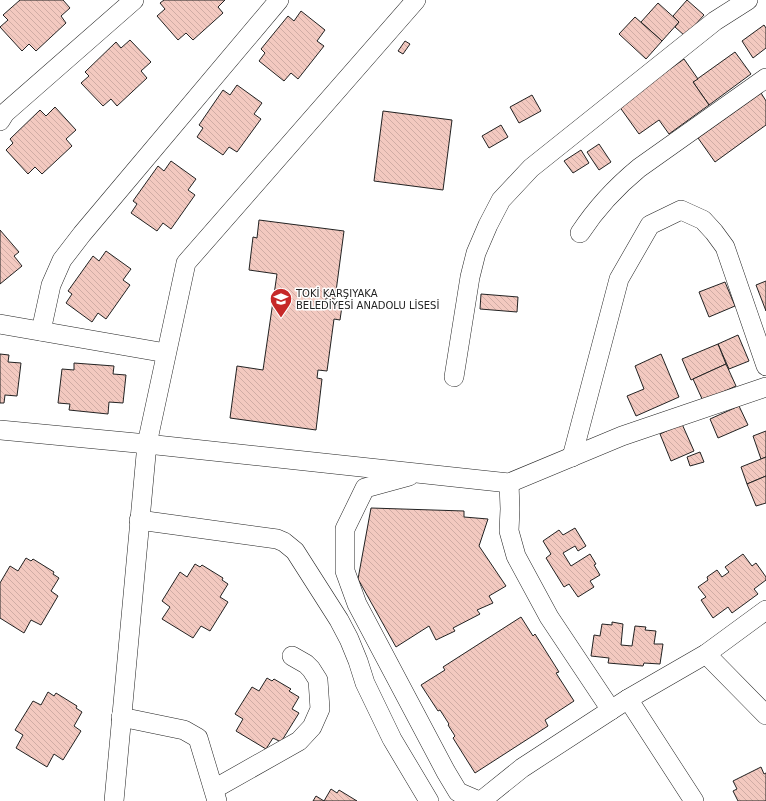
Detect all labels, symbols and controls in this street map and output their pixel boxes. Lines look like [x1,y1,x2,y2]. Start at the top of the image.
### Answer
school or university icon: TOKİ KARŞIYAKA BELEDİYESİ ANADOLU LİSESİ [268,286,294,319]
place label: TOKİ KARŞIYAKA BELEDİYESİ ANADOLU LİSESİ [295,287,439,311]

